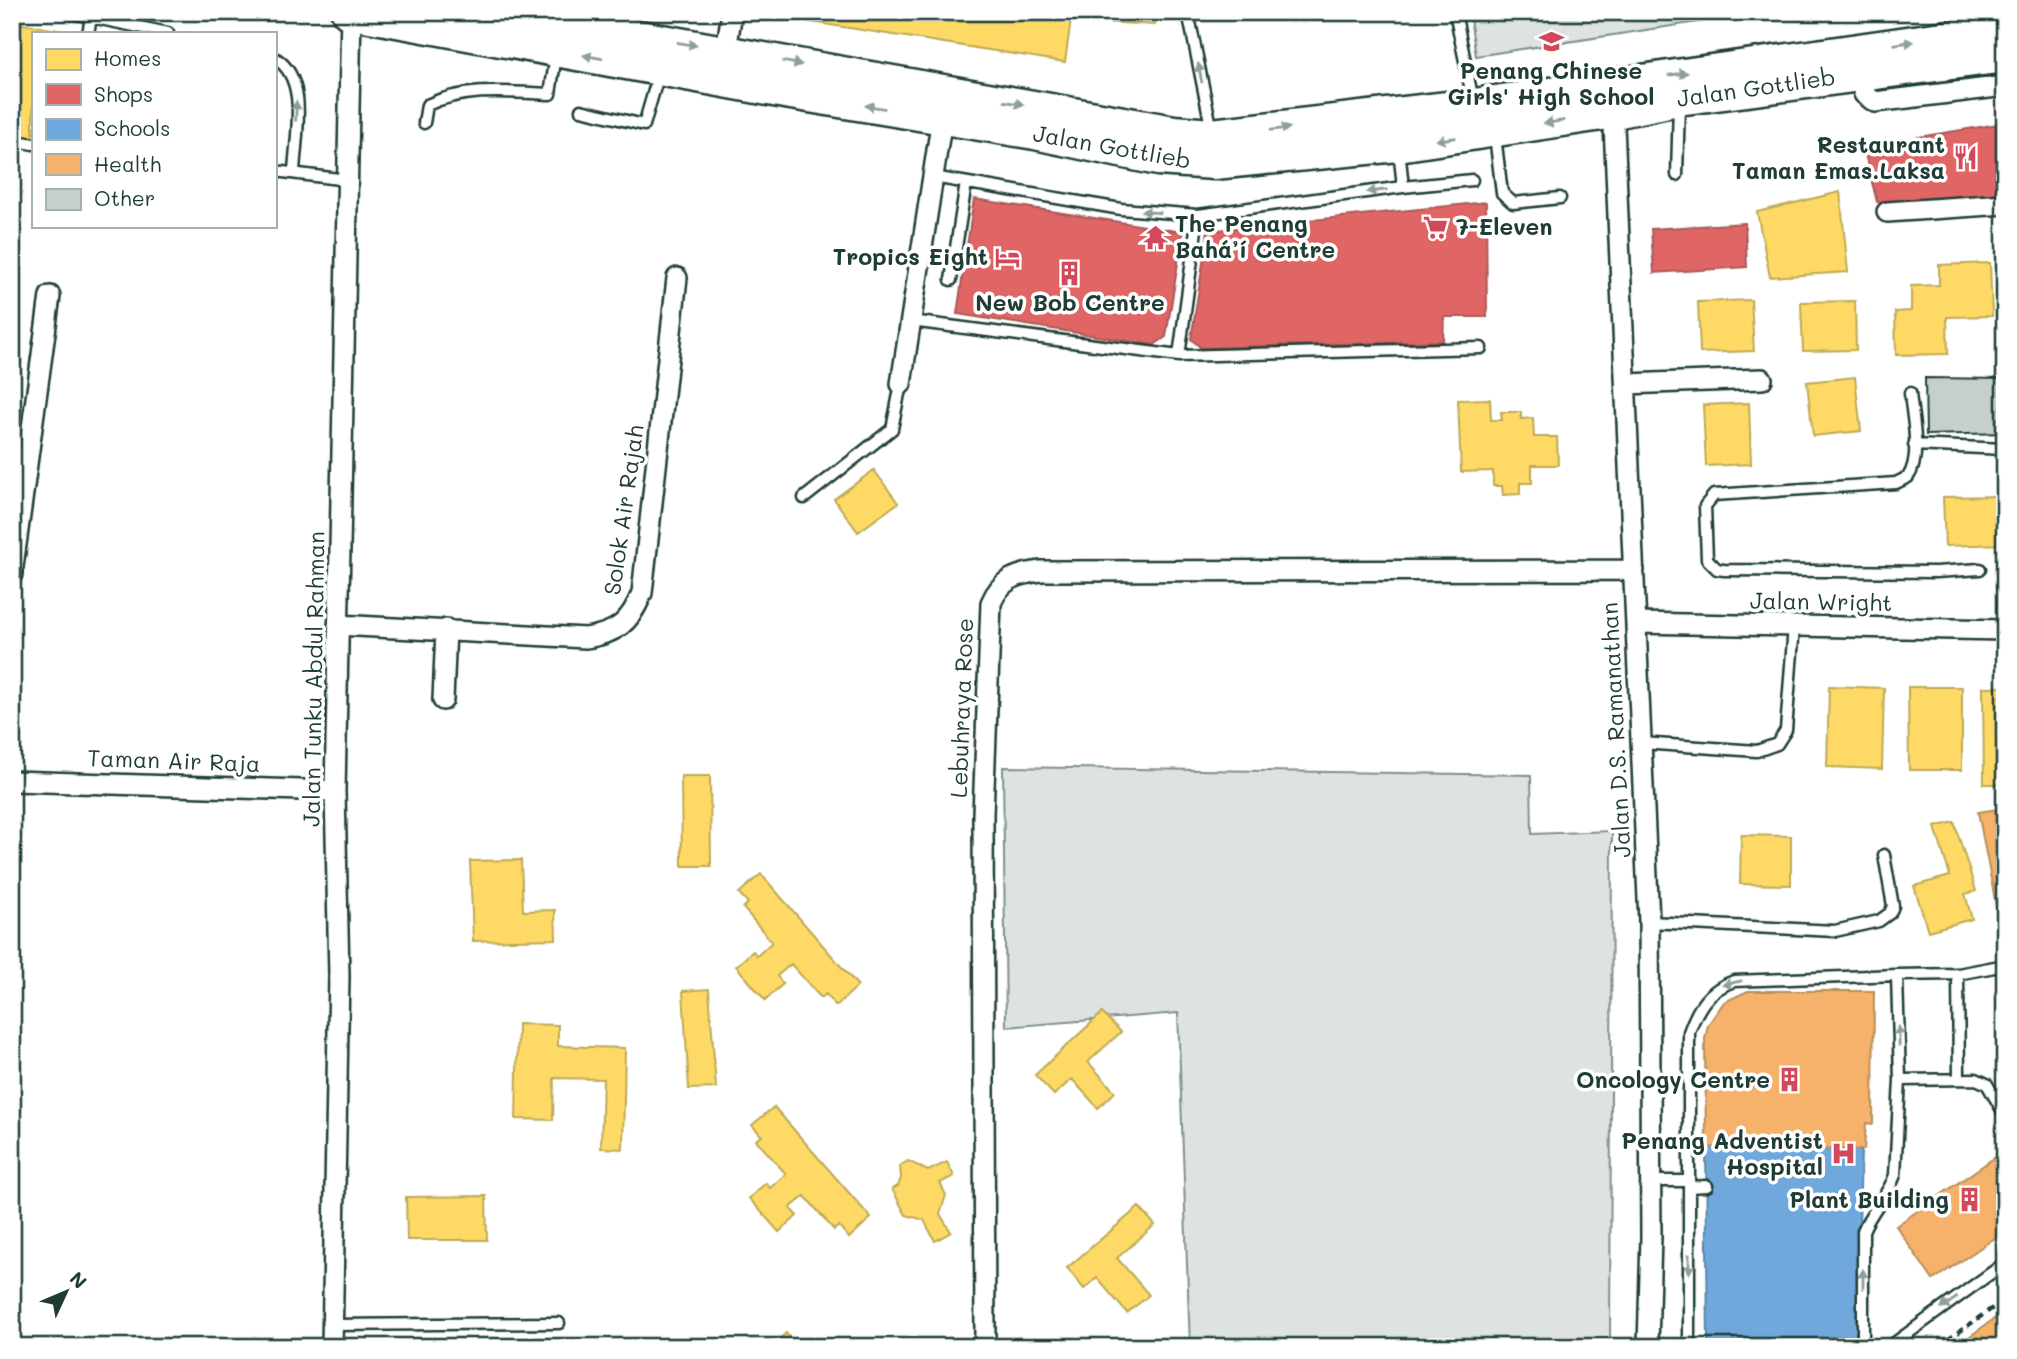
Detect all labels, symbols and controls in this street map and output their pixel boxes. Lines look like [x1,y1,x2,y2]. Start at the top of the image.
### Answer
school or university icon: Penang Chinese Girls' High School [1537,27,1565,55]
legend [32,32,276,228]
one-way arrow [1893,37,1915,48]
one-way arrow [676,39,698,50]
text: Homes [94,44,161,71]
one-way arrow [582,52,604,63]
place label: Penang Chinese Girls' High School [1448,55,1654,111]
one-way arrow [781,57,803,68]
street label: Jalan Gottlieb [1675,61,1837,113]
one-way arrow [1194,62,1205,84]
one-way arrow [1667,68,1689,79]
text: Shops [94,80,153,107]
one-way arrow [1003,98,1025,109]
one-way arrow [291,100,302,122]
one-way arrow [864,101,886,112]
text: Schools [94,114,170,141]
street label: Jalan Gottlieb [1031,117,1193,175]
one-way arrow [1543,117,1565,128]
one-way arrow [1270,123,1292,134]
place label: Restaurant Taman Emas.Laksa [1732,129,1945,185]
one-way arrow [1435,133,1457,144]
restaurant icon: Restaurant Taman Emas.Laksa [1951,144,1979,172]
text: Health [94,150,161,177]
text: Other [94,184,155,211]
one-way arrow [1366,185,1388,196]
one-way arrow [1140,206,1162,217]
place label: The Penang Bahá’í Centre [1175,208,1335,264]
place label: 7-Eleven [1456,211,1553,241]
supermarket icon: 7-Eleven [1422,213,1450,241]
temple icon: The Penang Bahá’í Centre [1141,223,1169,251]
place label: Tropics Eight [833,241,988,271]
hotel icon: Tropics Eight [994,243,1022,271]
building icon: New Bob Centre [1056,259,1084,287]
place label: New Bob Centre [975,287,1165,317]
street label: Solok Air Rajah [596,423,650,597]
street label: Jalan Tunku Abdul Rahman [295,531,331,827]
street label: Jalan Wright [1750,585,1892,617]
street label: Jalan D.S. Ramanathan [1593,602,1637,859]
street label: Lebuhraya Rose [943,618,979,798]
street label: Taman Air Raja [87,742,261,778]
one-way arrow [1721,978,1743,989]
one-way arrow [1893,1025,1905,1047]
place label: Oncology Centre [1576,1064,1770,1094]
building icon: Oncology Centre [1776,1066,1804,1094]
place label: Penang Adventist Hospital [1621,1125,1823,1181]
hospital icon: Penang Adventist Hospital [1829,1140,1857,1168]
place label: Plant Building [1789,1184,1949,1214]
building icon: Plant Building [1955,1186,1983,1214]
one-way arrow [1683,1254,1695,1276]
north arrow [32,1258,102,1328]
text: N [65,1266,93,1294]
one-way arrow [1857,1267,1869,1289]
one-way arrow [1940,1296,1958,1310]

